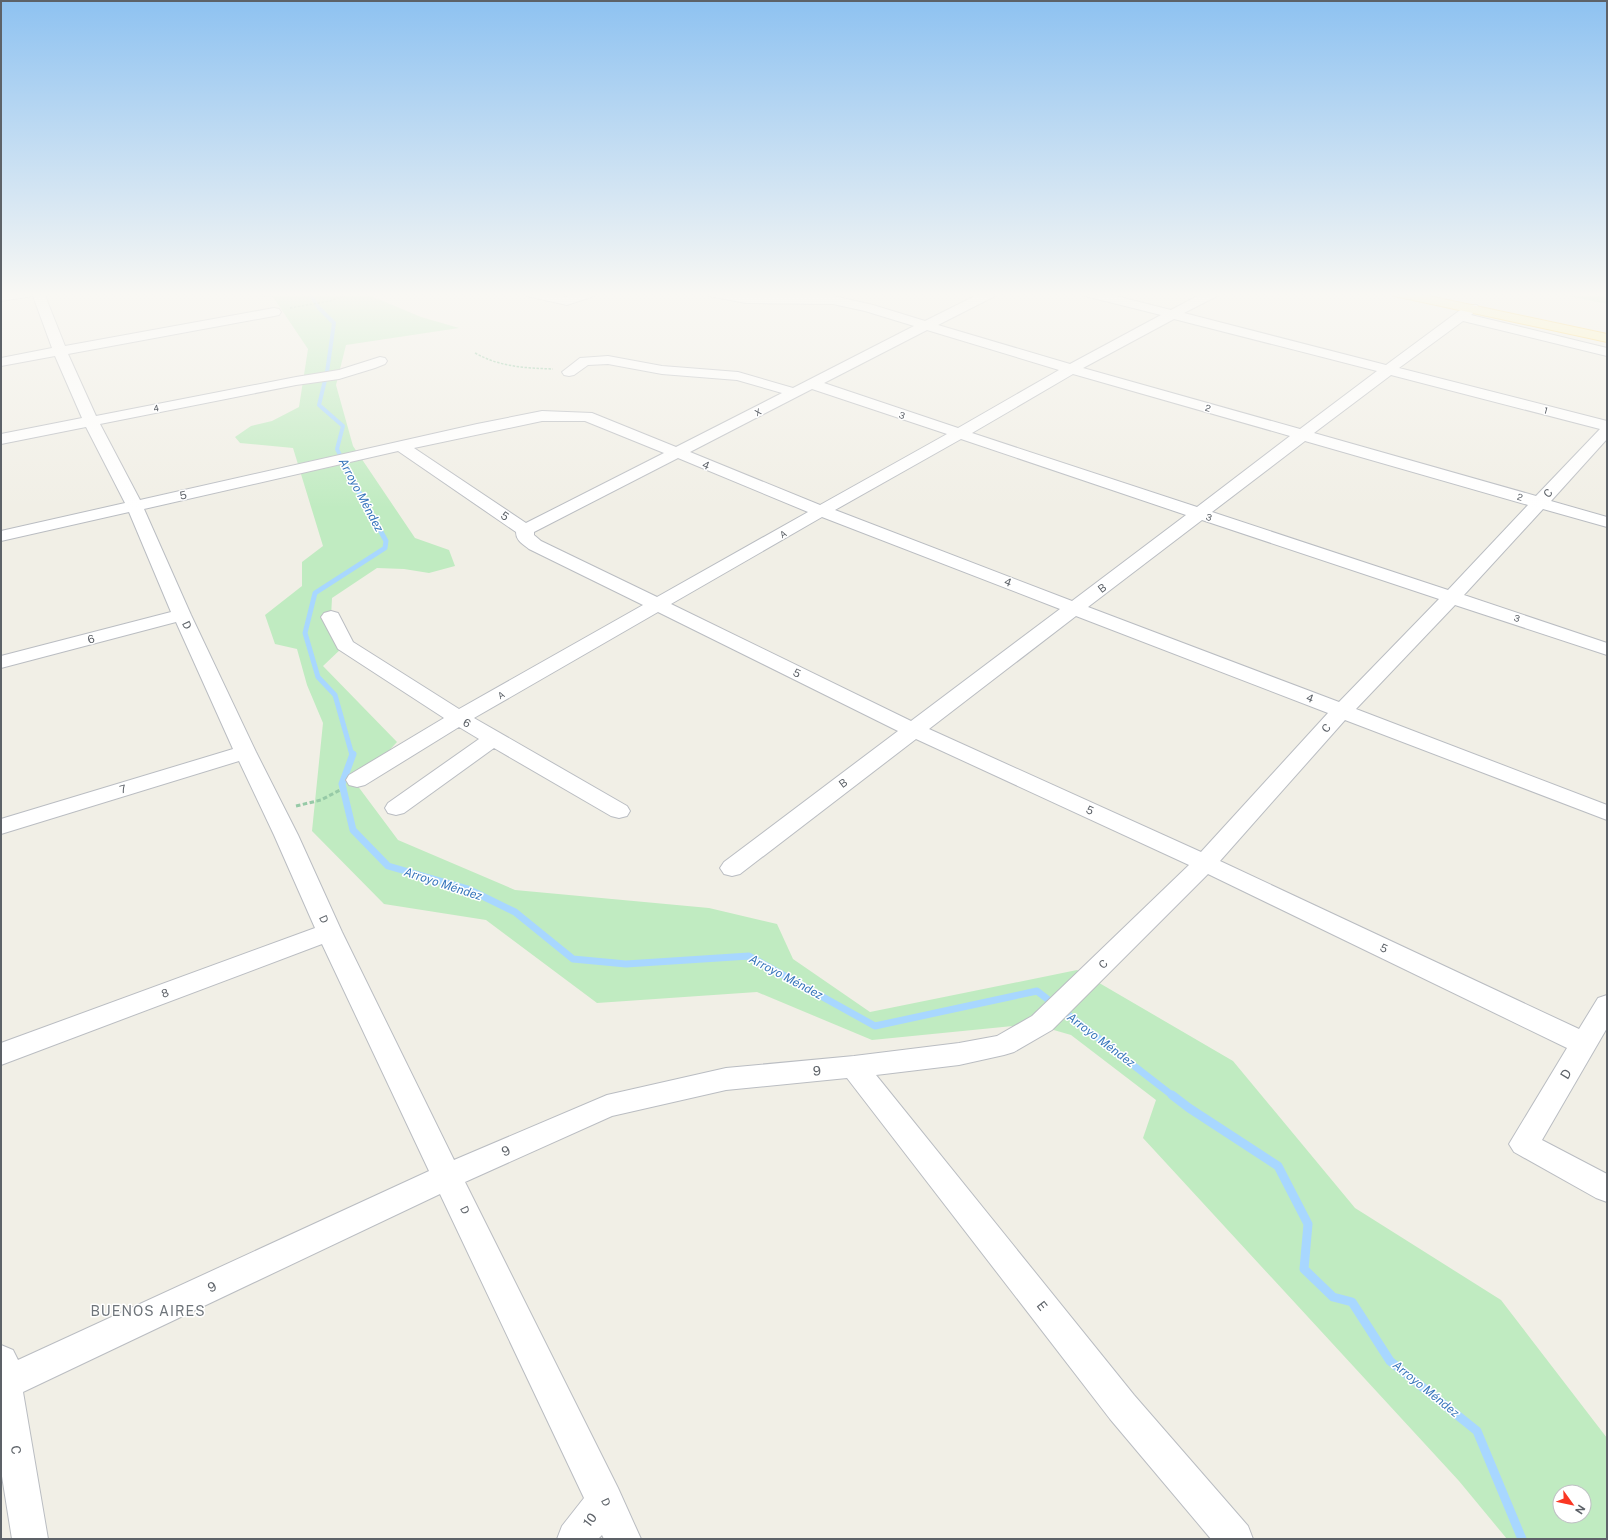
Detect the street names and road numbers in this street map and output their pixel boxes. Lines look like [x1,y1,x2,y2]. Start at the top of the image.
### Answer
street label: 4 [152,402,160,414]
street label: 2 [1204,402,1212,414]
street label: 1 [1543,404,1549,416]
street label: X [753,406,763,418]
street label: 3 [898,409,907,421]
street label: 4 [701,458,712,472]
street label: C [1541,486,1555,500]
street label: 5 [178,488,188,502]
street label: 2 [1516,491,1524,503]
street label: 5 [499,509,511,523]
street label: 3 [1205,511,1214,523]
street label: A [777,527,789,540]
street label: 4 [1003,575,1013,589]
street label: B [1095,581,1109,595]
street label: 3 [1513,612,1522,624]
street label: D [180,619,194,631]
street label: 6 [86,632,96,646]
street label: 5 [791,666,803,680]
street label: A [495,688,507,701]
street label: 4 [1305,691,1315,705]
street label: 6 [461,716,473,730]
street label: C [1319,721,1333,735]
street label: B [836,776,850,790]
street label: 7 [118,782,128,796]
street label: 5 [1084,803,1096,817]
street label: D [317,913,331,925]
street label: 5 [1378,941,1390,955]
street label: C [1096,957,1110,971]
street label: 8 [160,986,170,1000]
street label: 9 [812,1063,822,1079]
street label: D [1557,1066,1575,1082]
street label: 9 [499,1142,513,1160]
street label: D [458,1204,472,1216]
street label: 9 [205,1278,219,1296]
street label: E [1034,1298,1050,1314]
street label: C [8,1444,24,1456]
street label: D [599,1496,613,1508]
street label: 10 [580,1510,600,1530]

